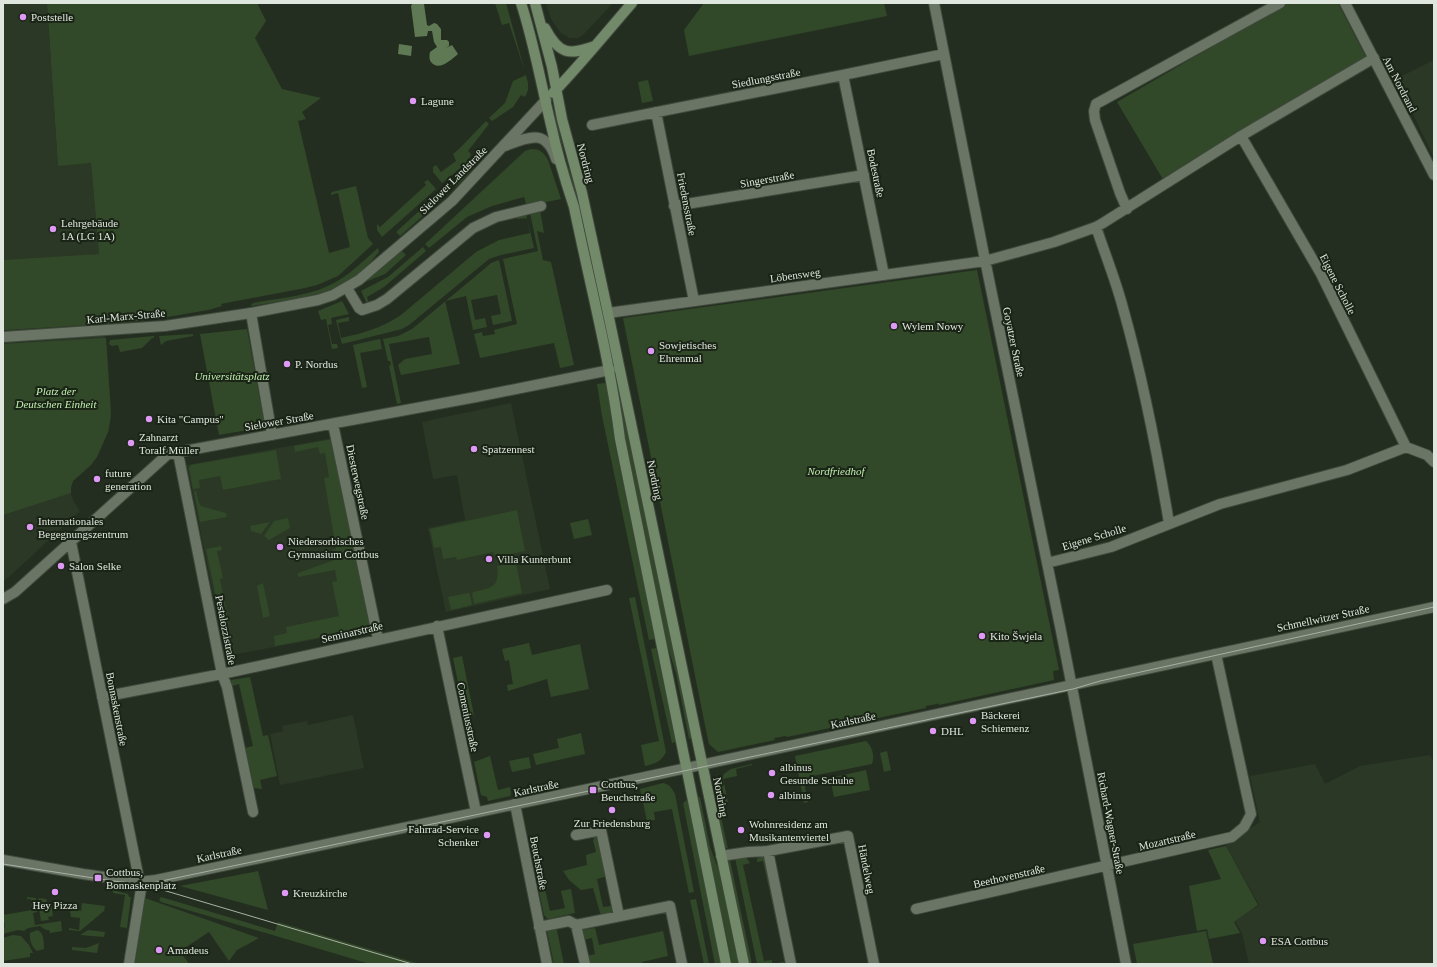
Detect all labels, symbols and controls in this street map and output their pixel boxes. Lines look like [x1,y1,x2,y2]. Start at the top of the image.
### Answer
place label: Poststelle [31,11,73,23]
marker: Poststelle [18,12,28,22]
street label: Am Nordrand [1381,54,1420,115]
street label: Siedlungsstraße [731,65,801,91]
place label: Lagune [421,95,454,107]
marker: Lagune [408,96,418,106]
street label: Nordring [575,142,597,185]
street label: Sielower Landstraße [417,144,489,216]
street label: Bodestraße [865,148,887,199]
street label: Singerstraße [739,168,795,190]
street label: Friedensstraße [675,171,699,237]
place label: Lehrgebäude 1A (LG 1A) [61,217,118,243]
marker: Lehrgebäude 1A (LG 1A) [48,224,58,234]
street label: Eigene Scholle [1318,252,1358,316]
street label: Löbensweg [769,265,821,284]
street label: Goyatzer Straße [1001,306,1027,378]
street label: Karl-Marx-Straße [86,307,166,325]
place label: Wylem Nowy [902,320,964,332]
marker: Wylem Nowy [889,321,899,331]
place label: Sowjetisches Ehrenmal [659,339,716,364]
marker: Sowjetisches Ehrenmal [646,346,656,356]
place label: P. Nordus [295,358,338,370]
marker: P. Nordus [282,359,292,369]
park label: Universitätsplatz [194,370,270,382]
park label: Platz der Deutschen Einheit [15,385,97,410]
street label: Sielower Straße [244,409,315,433]
place label: Kita "Campus" [157,413,224,425]
marker: Kita "Campus" [144,414,154,424]
place label: Zahnarzt Toralf Müller [139,431,199,456]
marker: Zahnarzt Toralf Müller [126,438,136,448]
street label: Diesterwegstraße [344,443,372,521]
place label: Spatzennest [482,443,535,455]
marker: Spatzennest [469,444,479,454]
street label: Nordring [645,459,665,501]
park label: Nordfriedhof [806,465,866,477]
place label: future generation [105,467,152,492]
marker: future generation [92,474,102,484]
place label: Internationales Begegnungszentrum [38,515,129,540]
marker: Internationales Begegnungszentrum [25,522,35,532]
street label: Eigene Scholle [1061,522,1128,552]
place label: Niedersorbisches Gymnasium Cottbus [288,535,379,560]
marker: Niedersorbisches Gymnasium Cottbus [275,542,285,552]
place label: Villa Kunterbunt [497,553,571,565]
marker: Villa Kunterbunt [484,554,494,564]
place label: Salon Selke [69,560,121,572]
marker: Salon Selke [56,561,66,571]
street label: Pestalozzistraße [213,594,239,666]
street label: Schmellwitzer Straße [1276,602,1371,634]
street label: Seminarstraße [320,619,384,645]
place label: Kito Šwjela [990,630,1042,642]
marker: Kito Šwjela [977,631,987,641]
street label: Bonnaskenstraße [104,671,130,747]
street label: Comeniusstraße [455,681,481,753]
street label: Karlstraße [829,709,877,731]
place label: Bäckerei Schiemenz [981,709,1029,734]
marker: Bäckerei Schiemenz [968,716,978,726]
place label: DHL [941,725,964,737]
marker: DHL [928,726,938,736]
place label: albinus Gesunde Schuhe [780,761,854,786]
marker: albinus Gesunde Schuhe [767,768,777,778]
street label: Richard-Wagner-Straße [1095,771,1127,875]
street label: Nordring [711,776,731,818]
street label: Karlstraße [512,777,560,799]
place label: Cottbus, Beuchstraße [601,778,655,803]
marker: Cottbus, Beuchstraße [588,785,598,795]
place label: albinus [779,789,811,801]
marker: albinus [766,790,776,800]
marker: Zur Friedensburg [607,805,617,815]
place label: Zur Friedensburg [574,817,651,829]
place label: Wohnresidenz am Musikantenviertel [749,818,829,843]
place label: Fahrrad-Service Schenker [408,823,479,848]
marker: Wohnresidenz am Musikantenviertel [736,825,746,835]
street label: Mozartstraße [1137,828,1197,852]
marker: Fahrrad-Service Schenker [482,830,492,840]
street label: Beuchstraße [528,835,550,891]
street label: Karlstraße [195,843,243,865]
street label: Händelweg [856,843,878,895]
street label: Beethovenstraße [972,862,1046,890]
place label: Cottbus, Bonnaskenplatz [106,866,176,891]
marker: Cottbus, Bonnaskenplatz [93,873,103,883]
marker: Hey Pizza [50,887,60,897]
place label: Kreuzkirche [293,887,347,899]
marker: Kreuzkirche [280,888,290,898]
place label: Hey Pizza [33,899,78,911]
place label: ESA Cottbus [1271,935,1328,947]
marker: ESA Cottbus [1258,936,1268,946]
place label: Amadeus [167,944,209,956]
marker: Amadeus [154,945,164,955]

